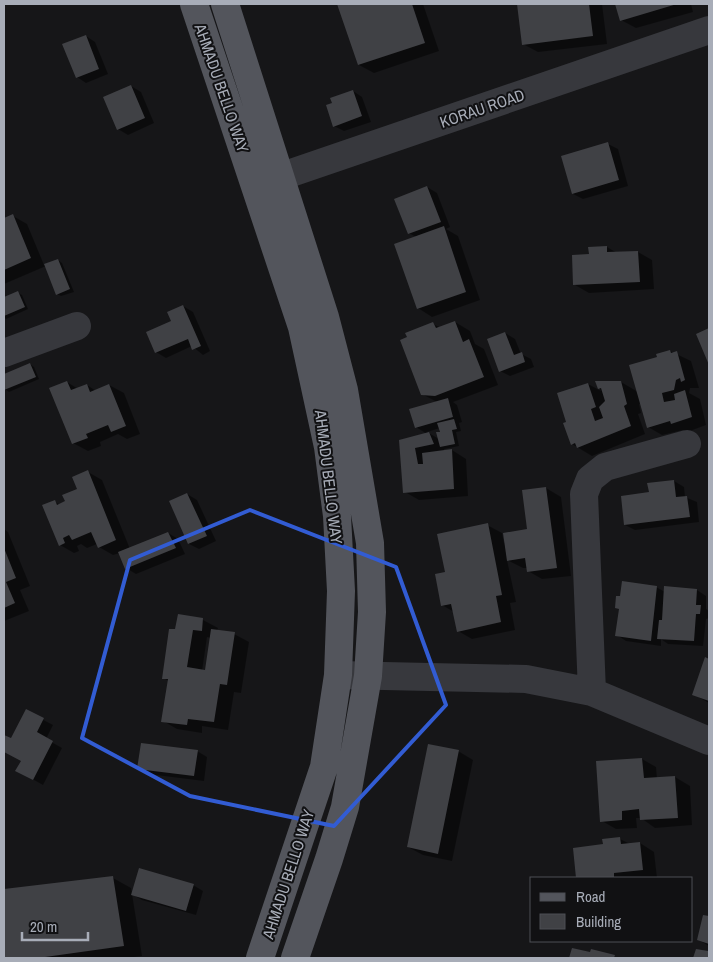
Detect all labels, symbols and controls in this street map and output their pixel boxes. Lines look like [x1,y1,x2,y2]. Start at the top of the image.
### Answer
street label: AHMADU BELLO WAY [189,20,254,156]
street label: KORAU ROAD [437,83,527,133]
street label: AHMADU BELLO WAY [310,408,348,546]
street label: AHMADU BELLO WAY [256,806,319,943]
legend [530,877,693,942]
text: Road [576,886,605,907]
scale bar [22,910,89,942]
text: Building [576,911,621,932]
text: 20 m [30,916,57,937]

